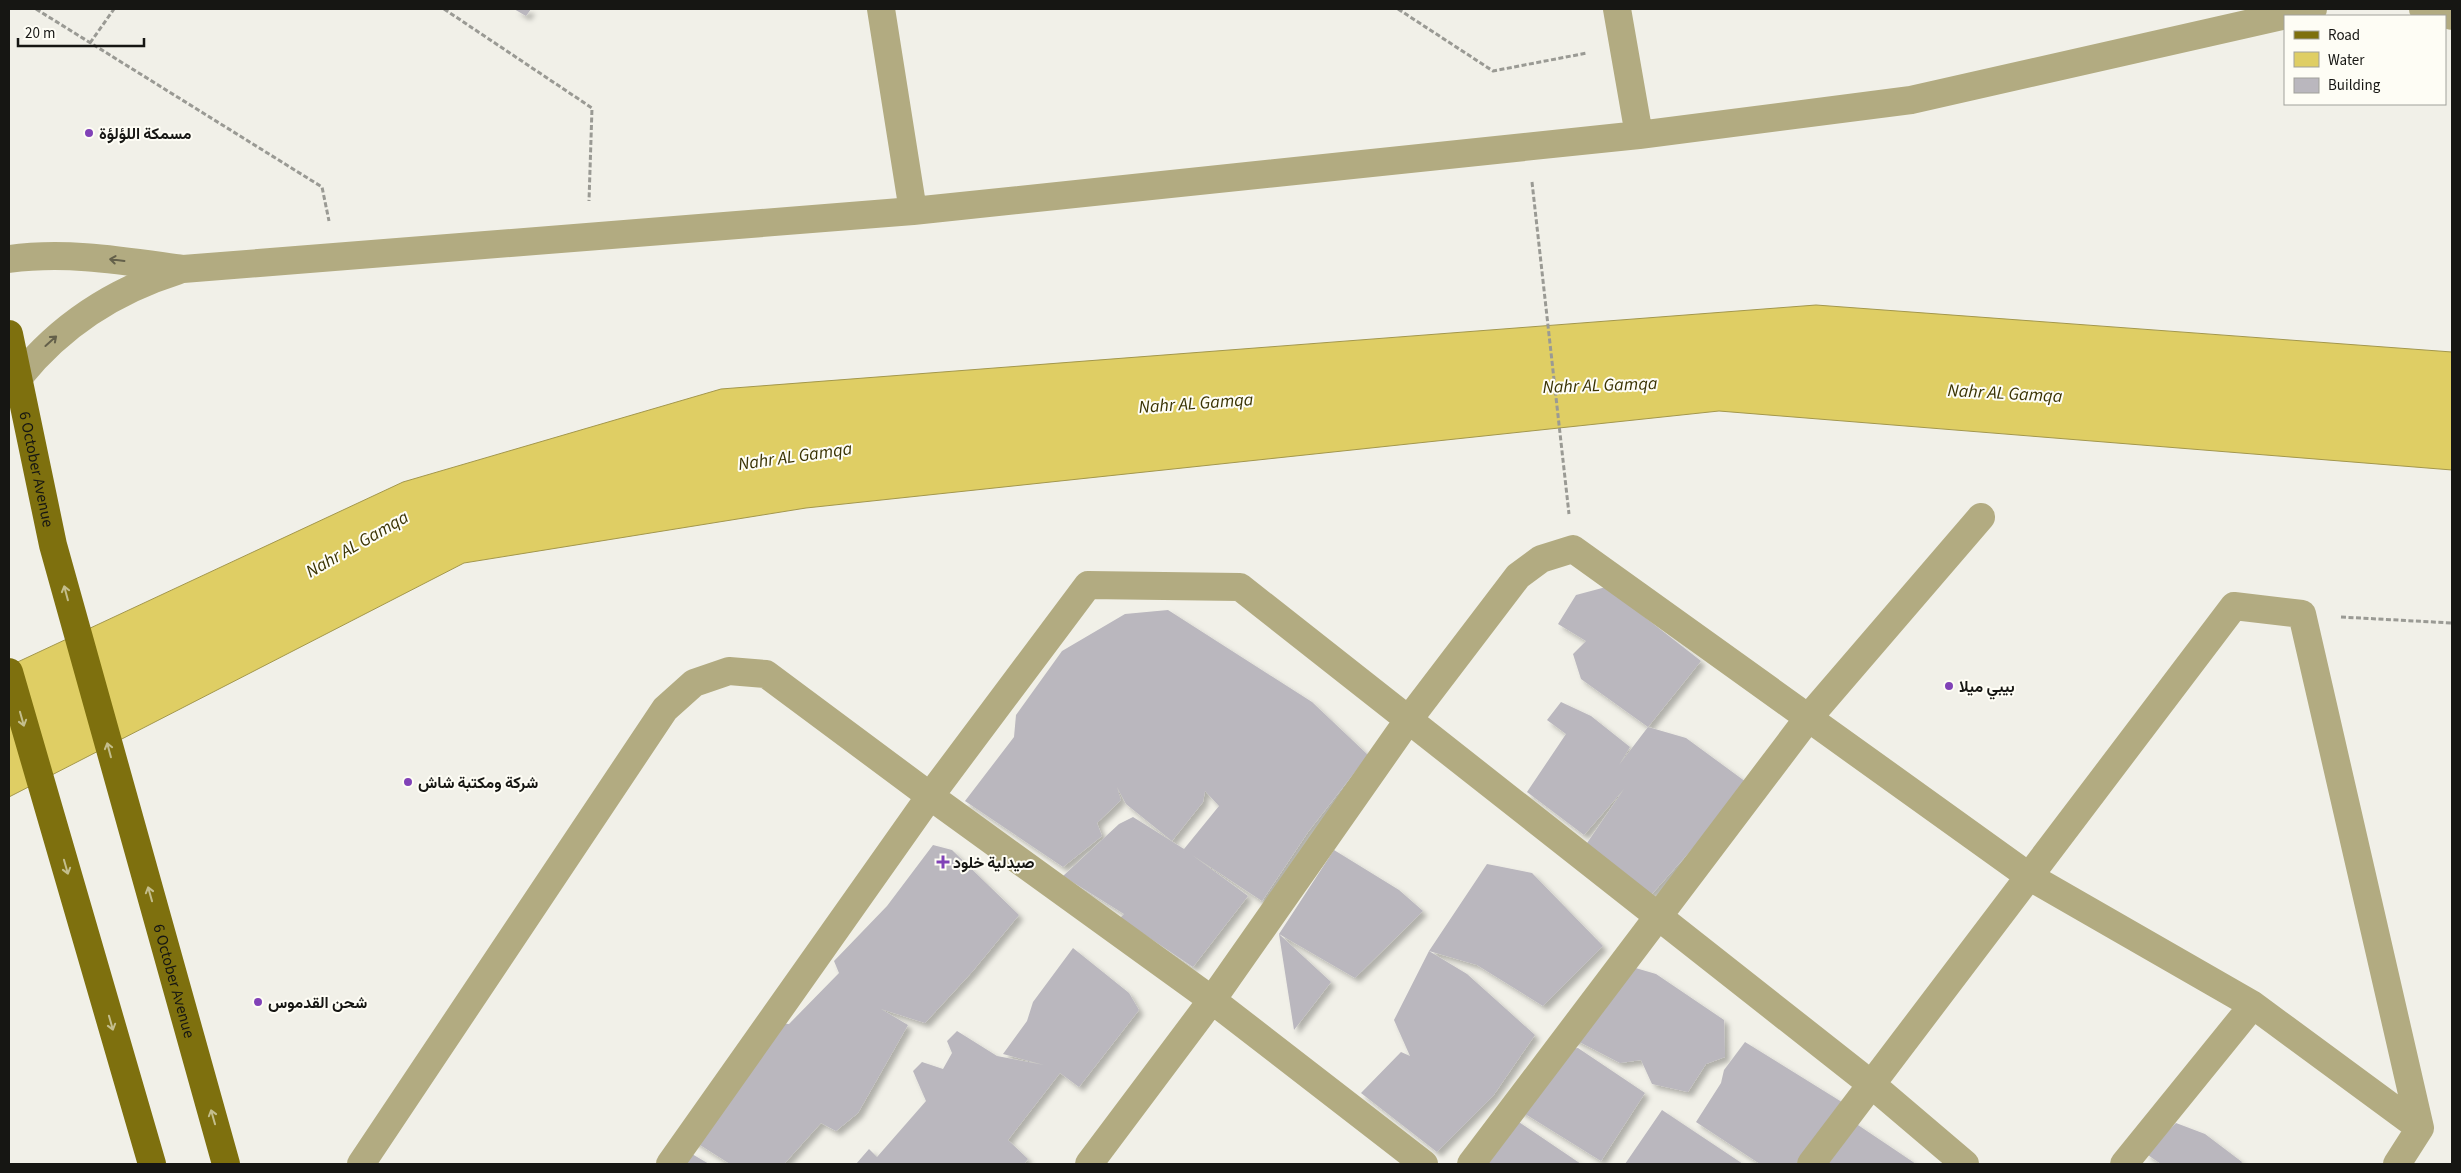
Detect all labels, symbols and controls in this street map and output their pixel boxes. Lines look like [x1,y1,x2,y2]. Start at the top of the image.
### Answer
scale bar [18,15,144,47]
legend [2284,15,2446,105]
text: 20 m [25,23,55,44]
text: Road [2328,25,2360,46]
text: Water [2328,50,2365,71]
text: Building [2328,75,2381,96]
place label: مسمكة اللؤلؤة [99,123,192,145]
marker: مسمكة اللؤلؤة [83,127,95,139]
one-way arrow [109,255,125,265]
one-way arrow [45,335,58,347]
water label: Nahr AL Gamqa [1542,371,1658,400]
water label: Nahr AL Gamqa [1947,378,2063,409]
water label: Nahr AL Gamqa [1138,387,1255,420]
street label: 6 October Avenue [13,409,59,529]
water label: Nahr AL Gamqa [736,436,854,477]
water label: Nahr AL Gamqa [301,505,414,584]
one-way arrow [61,586,70,602]
place label: بيبي ميلا [1959,676,2015,700]
marker: بيبي ميلا [1943,680,1955,692]
one-way arrow [18,711,28,727]
one-way arrow [104,742,114,758]
place label: شركة ومكتبة شاش [418,772,539,794]
marker: شركة ومكتبة شاش [402,776,414,788]
place label: صيدلية خلود [953,852,1035,874]
marker: صيدلية خلود [937,856,949,868]
one-way arrow [61,859,71,875]
one-way arrow [144,886,154,902]
street label: 6 October Avenue [147,921,200,1041]
place label: شحن القدموس [268,992,368,1014]
marker: شحن القدموس [252,996,264,1008]
one-way arrow [107,1015,117,1031]
one-way arrow [207,1110,217,1126]

